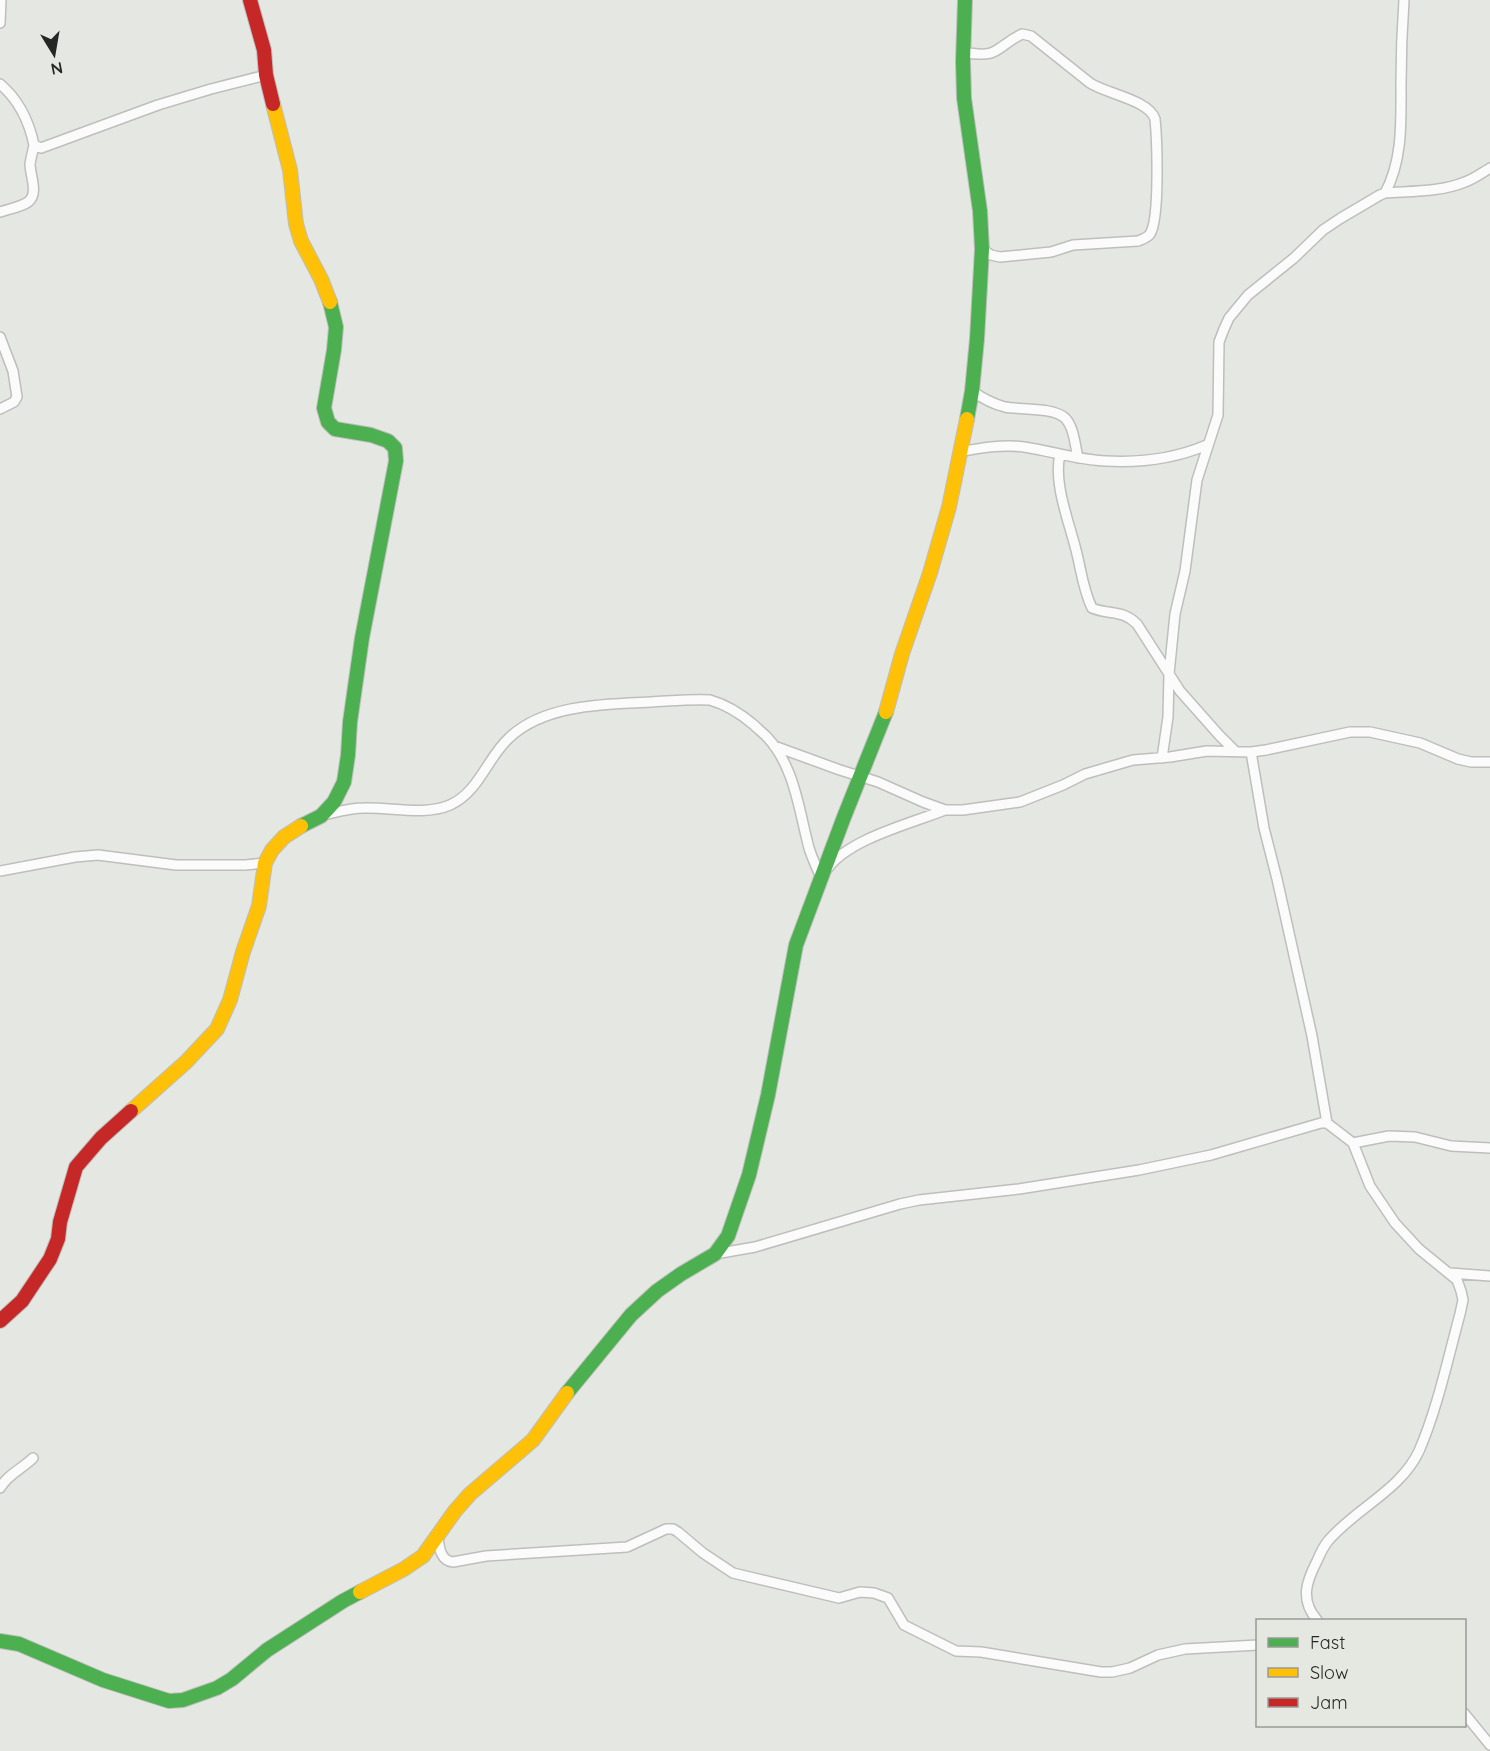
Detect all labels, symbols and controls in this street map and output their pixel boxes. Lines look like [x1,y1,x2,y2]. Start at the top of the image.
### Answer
north arrow [24,24,84,84]
text: N [49,58,65,80]
legend [1256,1619,1466,1727]
text: Fast [1310,1631,1345,1654]
text: Slow [1310,1661,1348,1684]
text: Jam [1310,1691,1348,1714]

